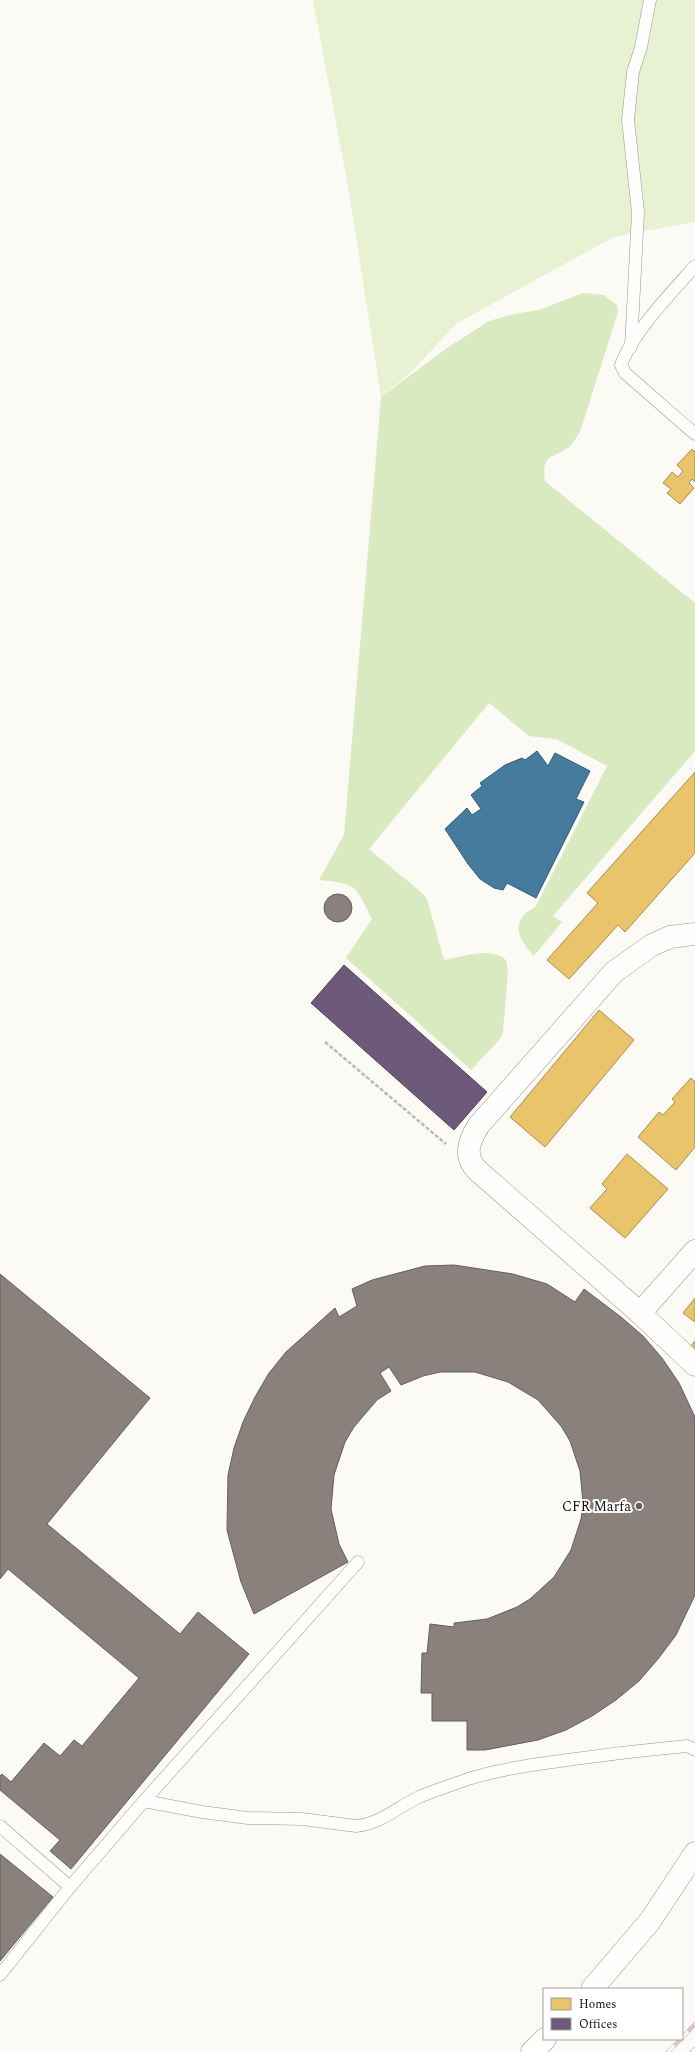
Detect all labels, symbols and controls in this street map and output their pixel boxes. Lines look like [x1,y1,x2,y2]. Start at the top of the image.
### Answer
place label: CFR Marfa [562,1496,631,1517]
marker: CFR Marfa [634,1501,644,1511]
legend [543,1988,683,2040]
text: Homes [579,1995,617,2014]
text: Offices [579,2015,618,2034]

